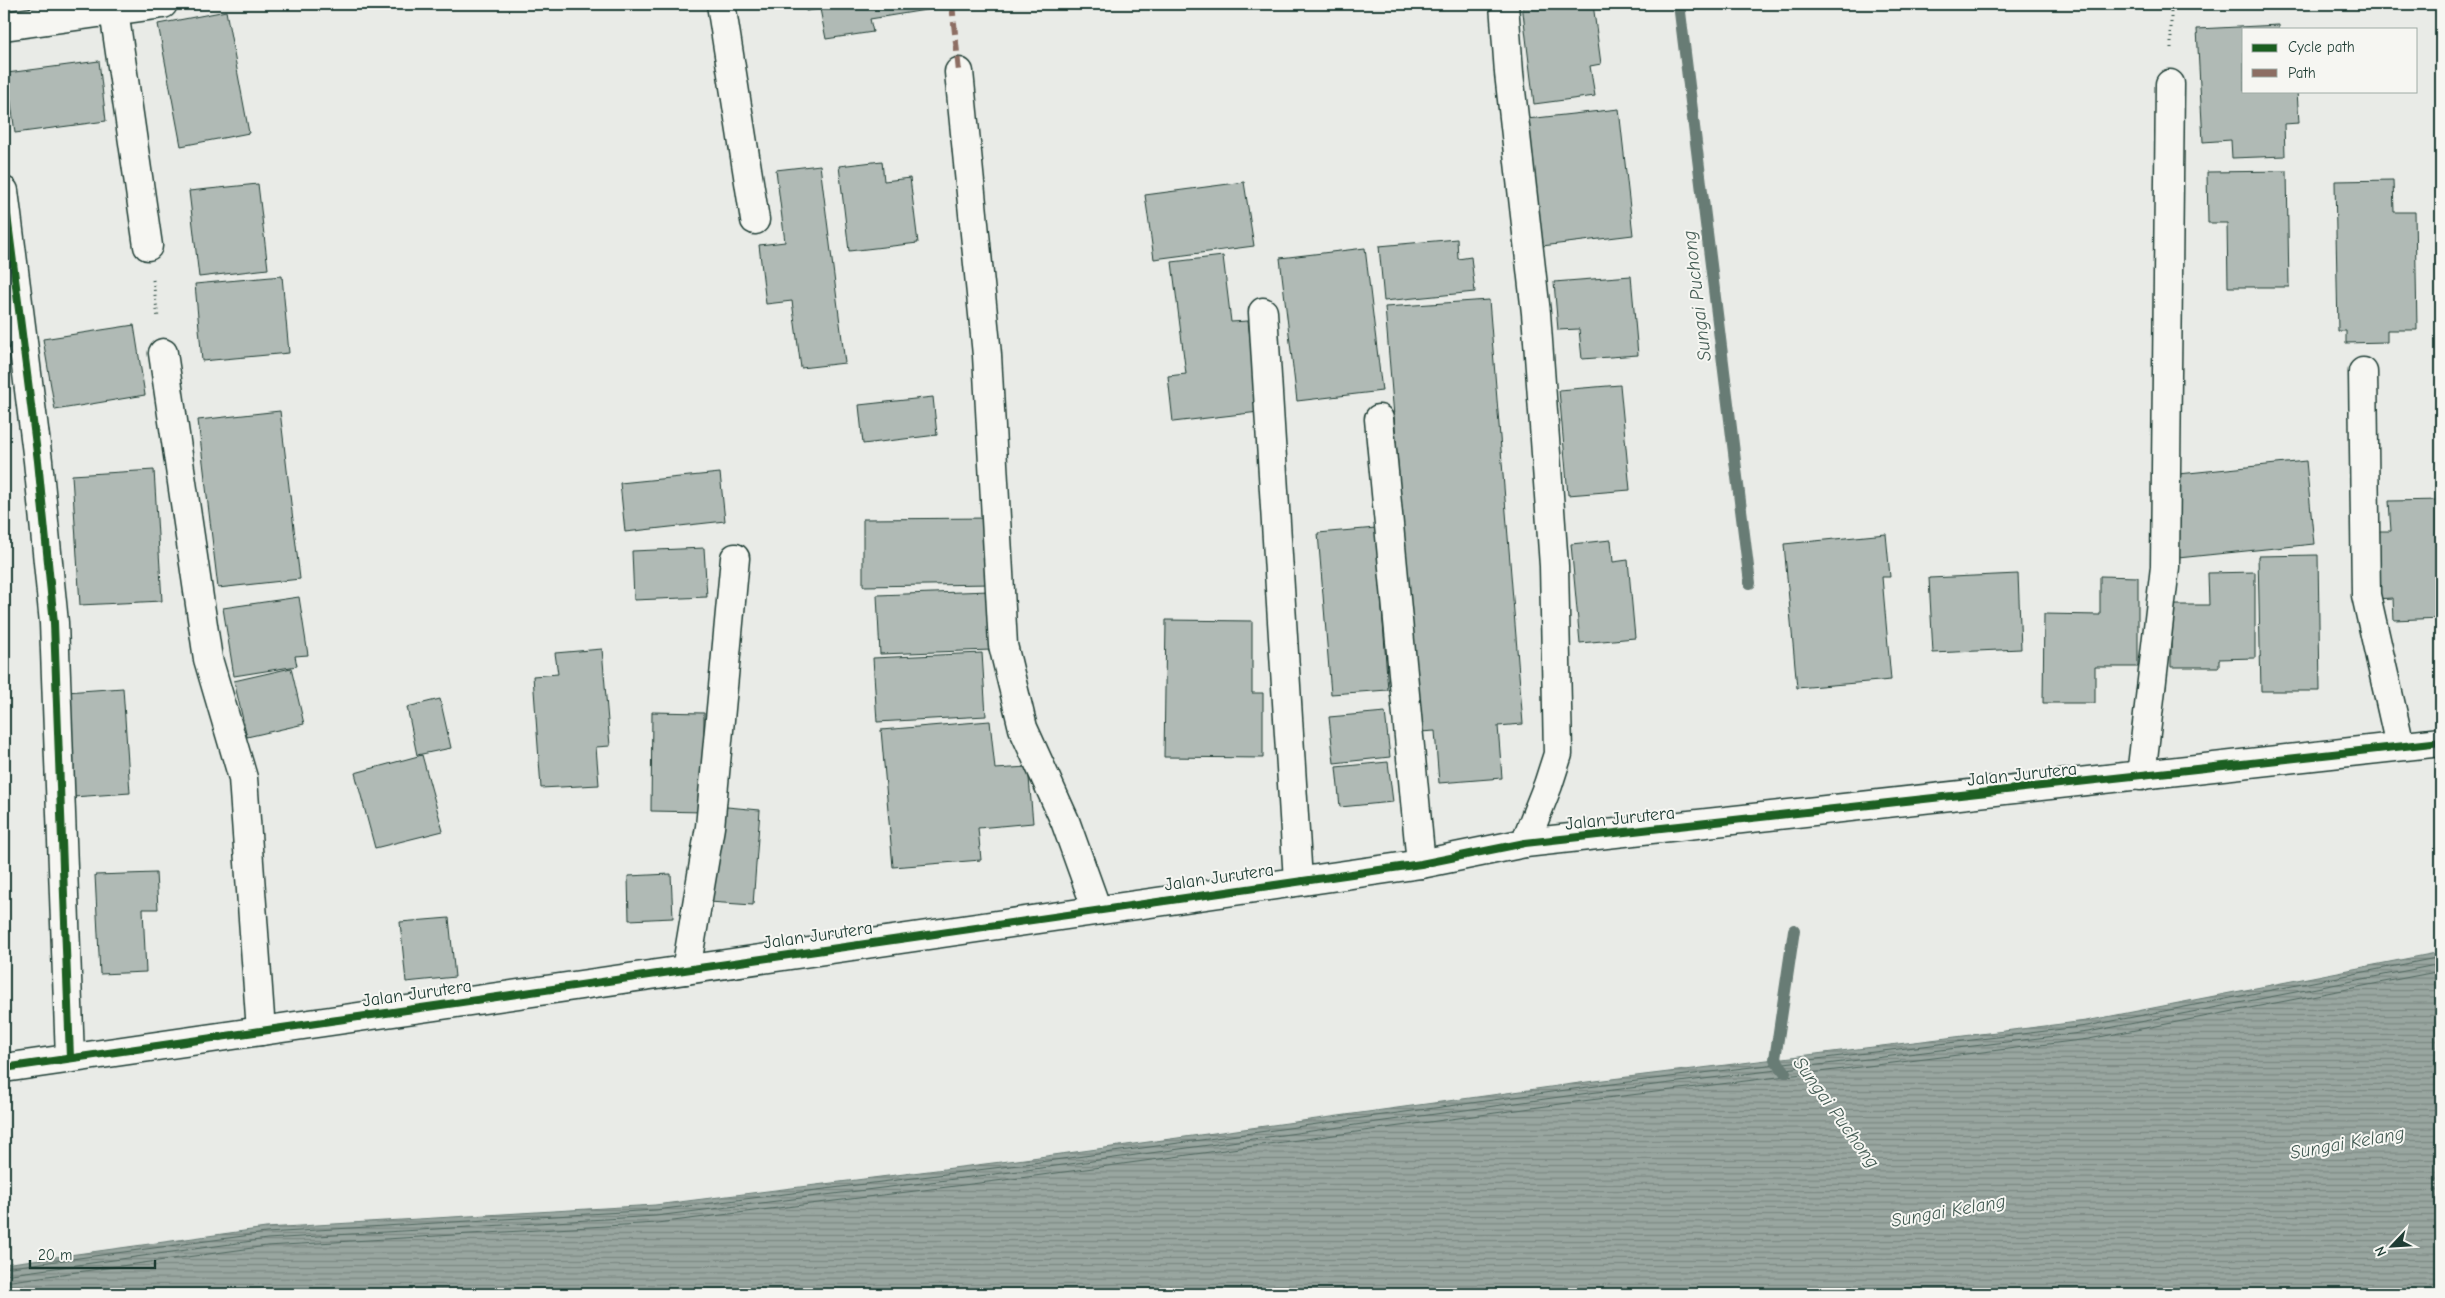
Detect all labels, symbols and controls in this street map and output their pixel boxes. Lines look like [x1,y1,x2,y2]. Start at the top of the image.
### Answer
legend [2242,28,2418,92]
text: Cycle path [2288,38,2355,56]
text: Path [2288,64,2316,82]
water label: Sungai Puchong [1678,229,1716,363]
street label: Jalan Jurutera [1966,758,2078,791]
street label: Jalan Jurutera [1564,802,1676,835]
street label: Jalan Jurutera [1163,859,1275,896]
street label: Jalan Jurutera [762,917,874,954]
street label: Jalan Jurutera [361,975,473,1012]
water label: Sungai Puchong [1789,1053,1884,1172]
water label: Sungai Kelang [2288,1122,2406,1164]
water label: Sungai Kelang [1889,1190,2007,1232]
north arrow [2368,1220,2418,1270]
scale bar [30,1238,155,1270]
text: N [2371,1244,2390,1259]
text: 20 m [38,1246,72,1264]

